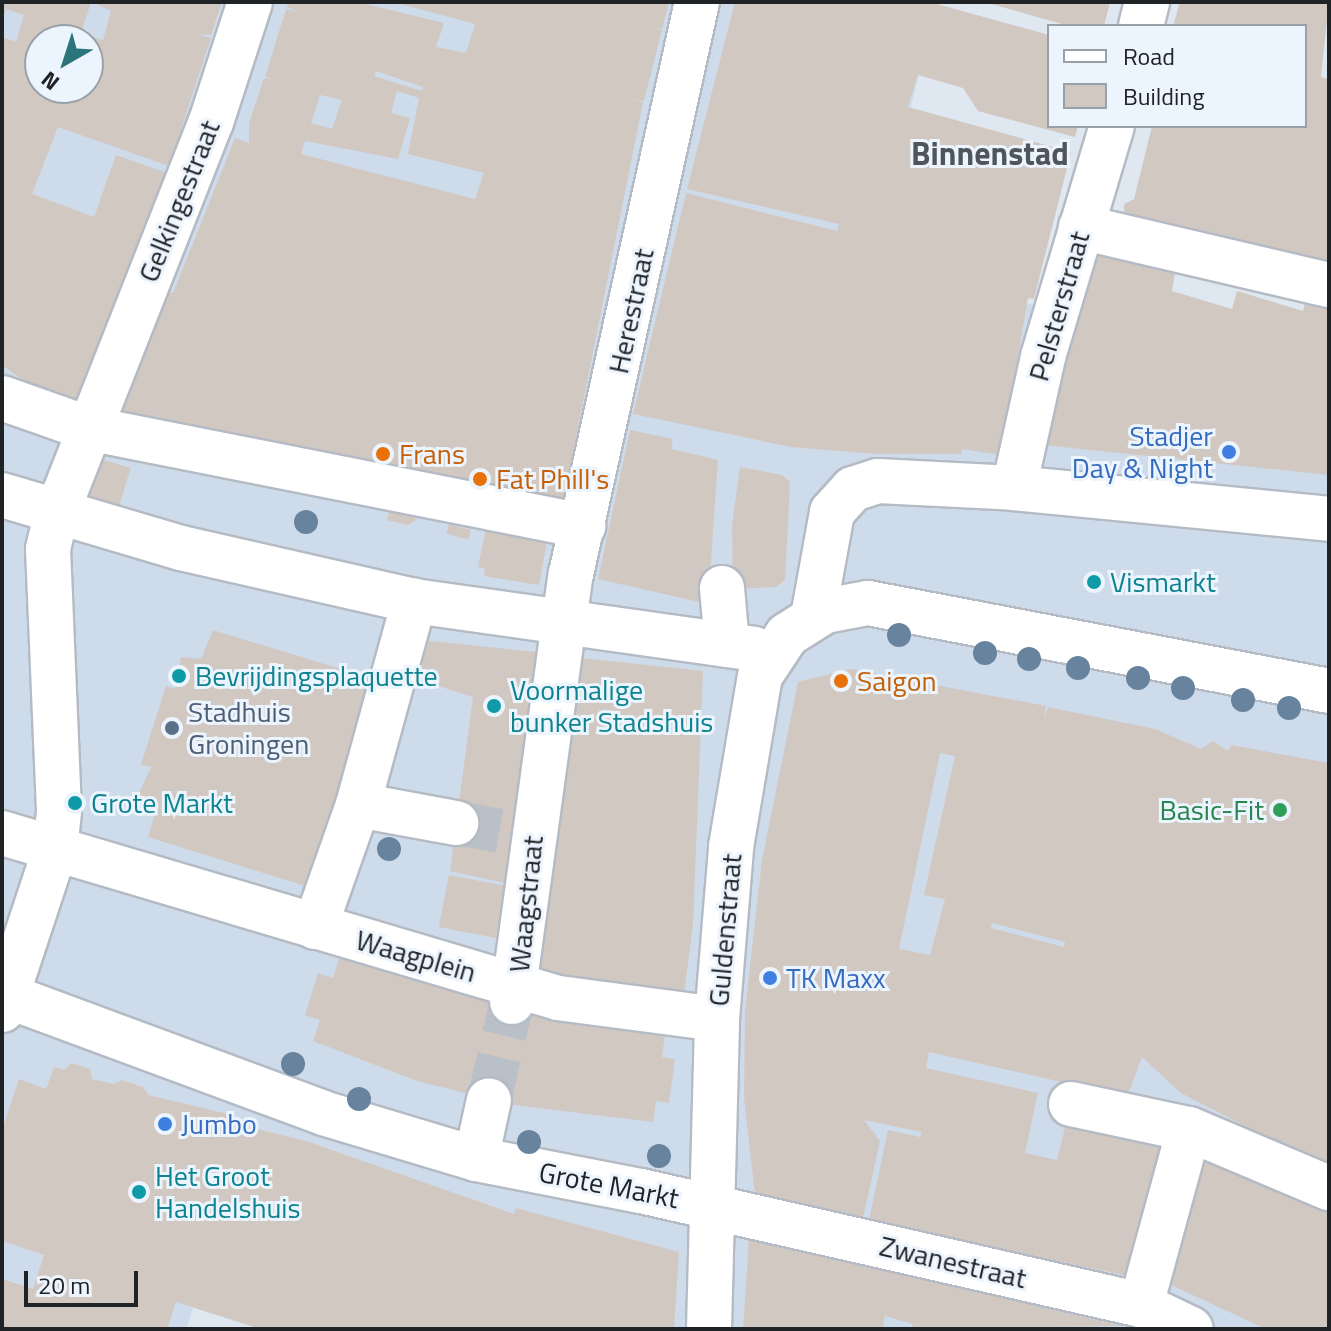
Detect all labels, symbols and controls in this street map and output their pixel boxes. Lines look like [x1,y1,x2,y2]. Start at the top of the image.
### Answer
north arrow [24,24,104,104]
legend [1047,24,1307,128]
text: Road [1123,38,1175,74]
text: N [34,63,67,99]
text: Building [1123,78,1205,114]
street label: Gelkingestraat [131,115,227,287]
district label: Binnenstad [911,134,1069,172]
street label: Pelsterstraat [1022,227,1096,385]
street label: Herestraat [601,245,661,377]
place label: Stadjer Day & Night [1072,419,1213,485]
place label: Frans [399,437,465,471]
marker: Stadjer Day & Night [1220,443,1238,461]
marker: Frans [374,445,392,463]
place label: Fat Phill's [496,462,609,496]
marker: Fat Phill's [471,470,489,488]
place label: Vismarkt [1110,565,1216,599]
marker: Vismarkt [1085,573,1103,591]
place label: Bevrijdingsplaquette [195,659,438,693]
place label: Saigon [857,664,937,698]
marker: Bevrijdingsplaquette [170,667,188,685]
marker: Saigon [832,672,850,690]
place label: Voormalige bunker Stadshuis [510,673,713,739]
place label: Stadhuis Groningen [188,695,309,761]
marker: Voormalige bunker Stadshuis [485,697,503,715]
marker: Stadhuis Groningen [163,719,181,737]
place label: Grote Markt [91,786,233,820]
place label: Basic-Fit [1160,793,1264,827]
marker: Grote Markt [66,794,84,812]
marker: Basic-Fit [1271,801,1289,819]
street label: Waagstraat [502,834,550,974]
street label: Guldenstraat [702,852,748,1008]
street label: Waagplein [352,923,480,989]
place label: TK Maxx [786,961,886,995]
marker: TK Maxx [761,969,779,987]
place label: Jumbo [181,1107,257,1141]
marker: Jumbo [156,1115,174,1133]
street label: Grote Markt [536,1155,682,1215]
place label: Het Groot Handelshuis [155,1159,300,1225]
marker: Het Groot Handelshuis [130,1183,148,1201]
street label: Zwanestraat [876,1229,1030,1295]
scale bar [28,1255,142,1305]
text: 20 m [38,1267,90,1303]

